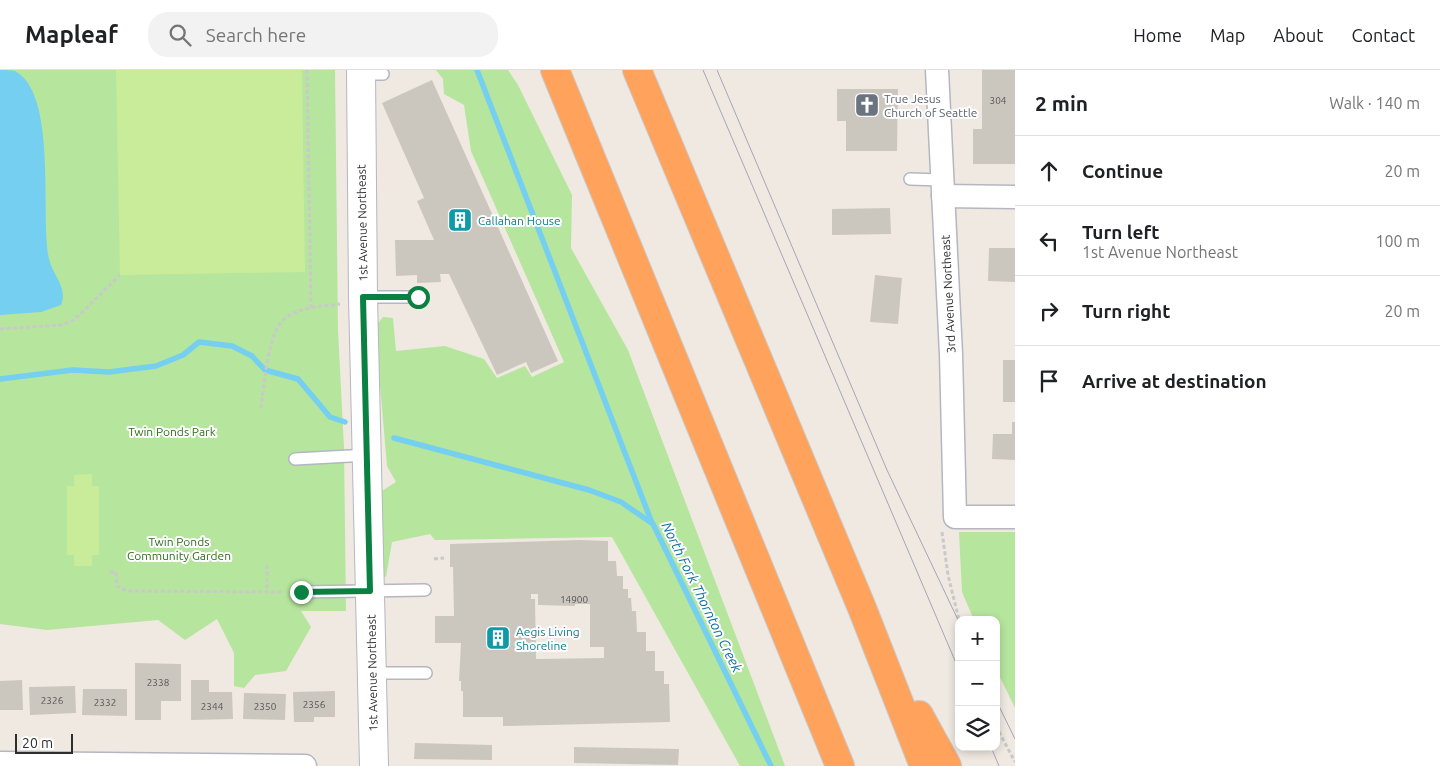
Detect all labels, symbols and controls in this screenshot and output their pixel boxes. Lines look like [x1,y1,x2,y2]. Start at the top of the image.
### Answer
search box [148,12,498,57]
text: Mapleaf [25,21,118,48]
icon: search [166,21,194,49]
text: Search here [206,24,306,46]
text: Home [1133,25,1182,45]
text: Map [1210,25,1245,45]
text: About [1273,25,1323,45]
text: Contact [1351,25,1415,45]
text: 2 min [1035,91,1088,115]
church icon: True Jesus Church of Seattle [854,92,880,118]
place label: True Jesus Church of Seattle [884,92,977,119]
text: Walk · 140 m [1329,94,1420,112]
house number: 304 [990,95,1007,106]
icon: ahead [1035,157,1063,185]
text: Continue [1082,160,1163,182]
text: 20 m [1384,162,1420,180]
street label: 1st Avenue Northeast [354,164,370,282]
building icon: Callahan House [447,207,473,233]
place label: Callahan House [478,214,561,227]
text: Turn left [1082,221,1160,243]
icon: left [1035,227,1063,255]
text: 100 m [1375,232,1420,250]
street label: 3rd Avenue Northeast [938,234,958,354]
text: 1st Avenue Northeast [1082,243,1238,261]
route start [407,286,430,309]
icon: right [1035,297,1063,325]
text: Turn right [1082,300,1170,322]
text: 20 m [1384,302,1420,320]
icon: arrive [1035,367,1063,395]
text: Arrive at destination [1082,370,1267,392]
park label: Twin Ponds Park [128,425,216,438]
water label: North Fork Thornton Creek [659,519,746,675]
park label: Twin Ponds Community Garden [127,535,231,562]
route end [290,581,313,604]
house number: 14900 [560,594,588,605]
street label: 1st Avenue Northeast [364,614,380,732]
map controls [955,616,1000,751]
button: + [955,616,1000,661]
building icon: Aegis Living Shoreline [485,625,511,651]
place label: Aegis Living Shoreline [516,625,580,652]
button: − [955,661,1000,706]
house number: 2338 [147,677,170,688]
house number: 2326 [41,695,64,706]
house number: 2332 [94,697,116,708]
house number: 2356 [303,699,326,710]
house number: 2344 [201,701,224,712]
house number: 2350 [254,701,277,712]
button: layers [955,706,1000,751]
scale bar [15,731,72,754]
text: 20 m [22,735,53,751]

